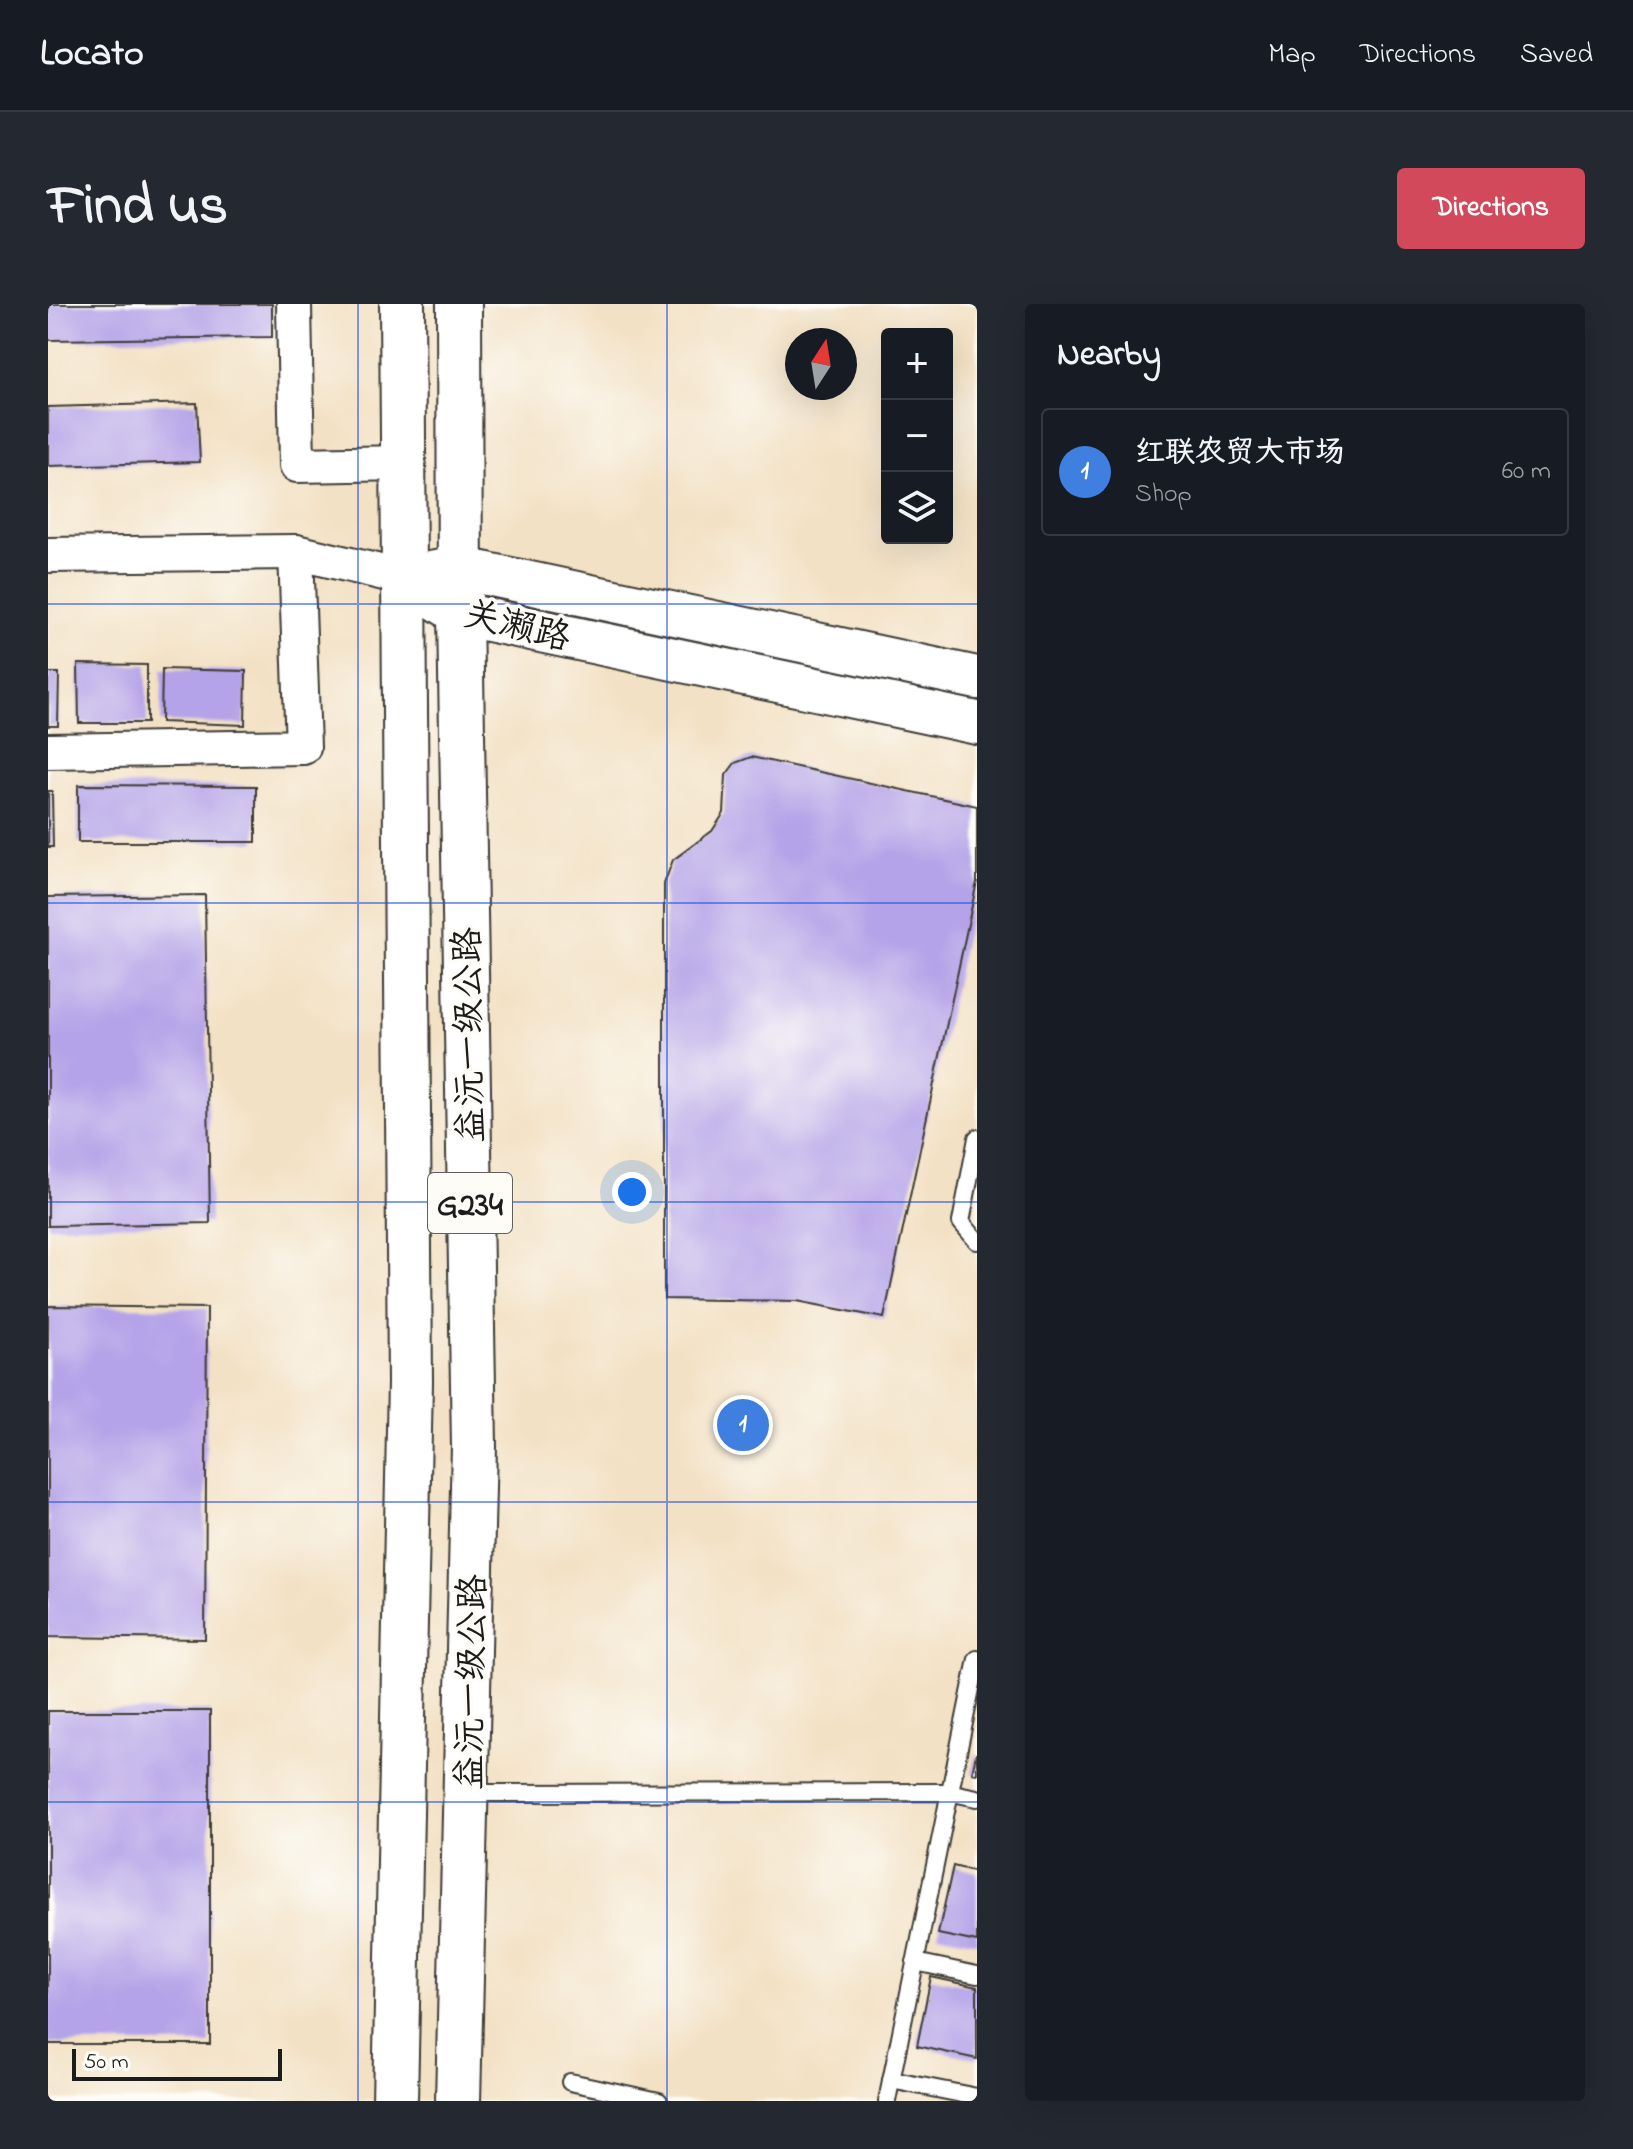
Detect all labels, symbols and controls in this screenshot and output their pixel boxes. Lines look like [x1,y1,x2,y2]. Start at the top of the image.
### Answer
text: Locato [40,27,144,83]
text: Map [1268,35,1316,76]
text: Directions [1360,35,1476,76]
text: Saved [1520,35,1593,76]
text: Find us [48,168,228,249]
button: Directions [1397,168,1585,249]
north arrow [785,328,857,400]
map controls [881,328,953,544]
button: + [881,328,953,400]
text: Nearby [1057,331,1161,381]
button: − [881,400,953,472]
text: 红联农贸大市场 [1135,432,1345,476]
text: 1 [1081,453,1089,491]
text: 60 m [1502,453,1551,491]
button: layers [881,472,953,544]
text: Shop [1135,476,1192,514]
street label: 关濑路 [458,590,576,667]
street label: 益沅一级公路 [443,926,500,1143]
your location [612,1172,652,1212]
road number: G234 [428,1173,512,1233]
pin: 1 [717,1395,769,1455]
street label: 益沅一级公路 [445,1574,502,1791]
scale bar [72,2045,282,2081]
text: 50 m [84,2047,129,2079]

